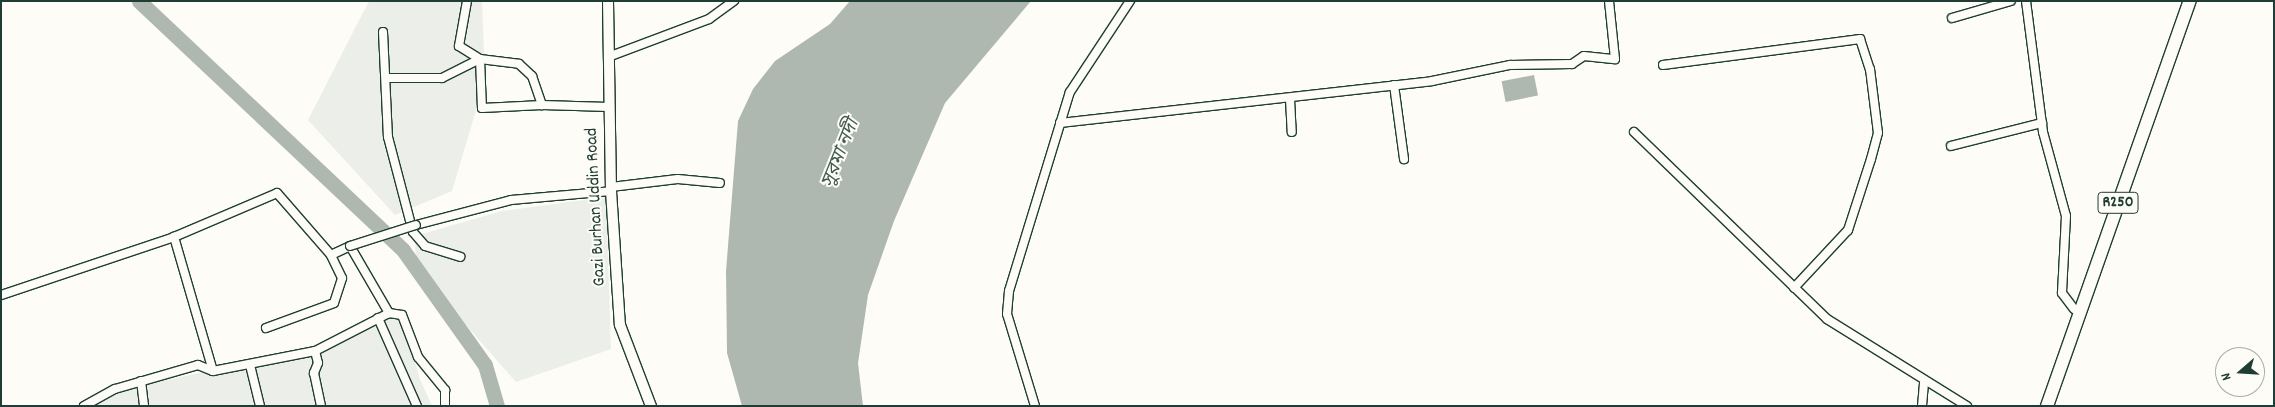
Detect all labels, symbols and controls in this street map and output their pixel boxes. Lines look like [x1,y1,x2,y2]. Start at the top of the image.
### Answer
water label: সুরমা নদী [818,117,866,191]
street label: Gazi Burhan Uddin Road [582,127,612,287]
road number: R250 [2097,190,2139,217]
north arrow [2215,347,2265,397]
text: N [2216,370,2237,383]

